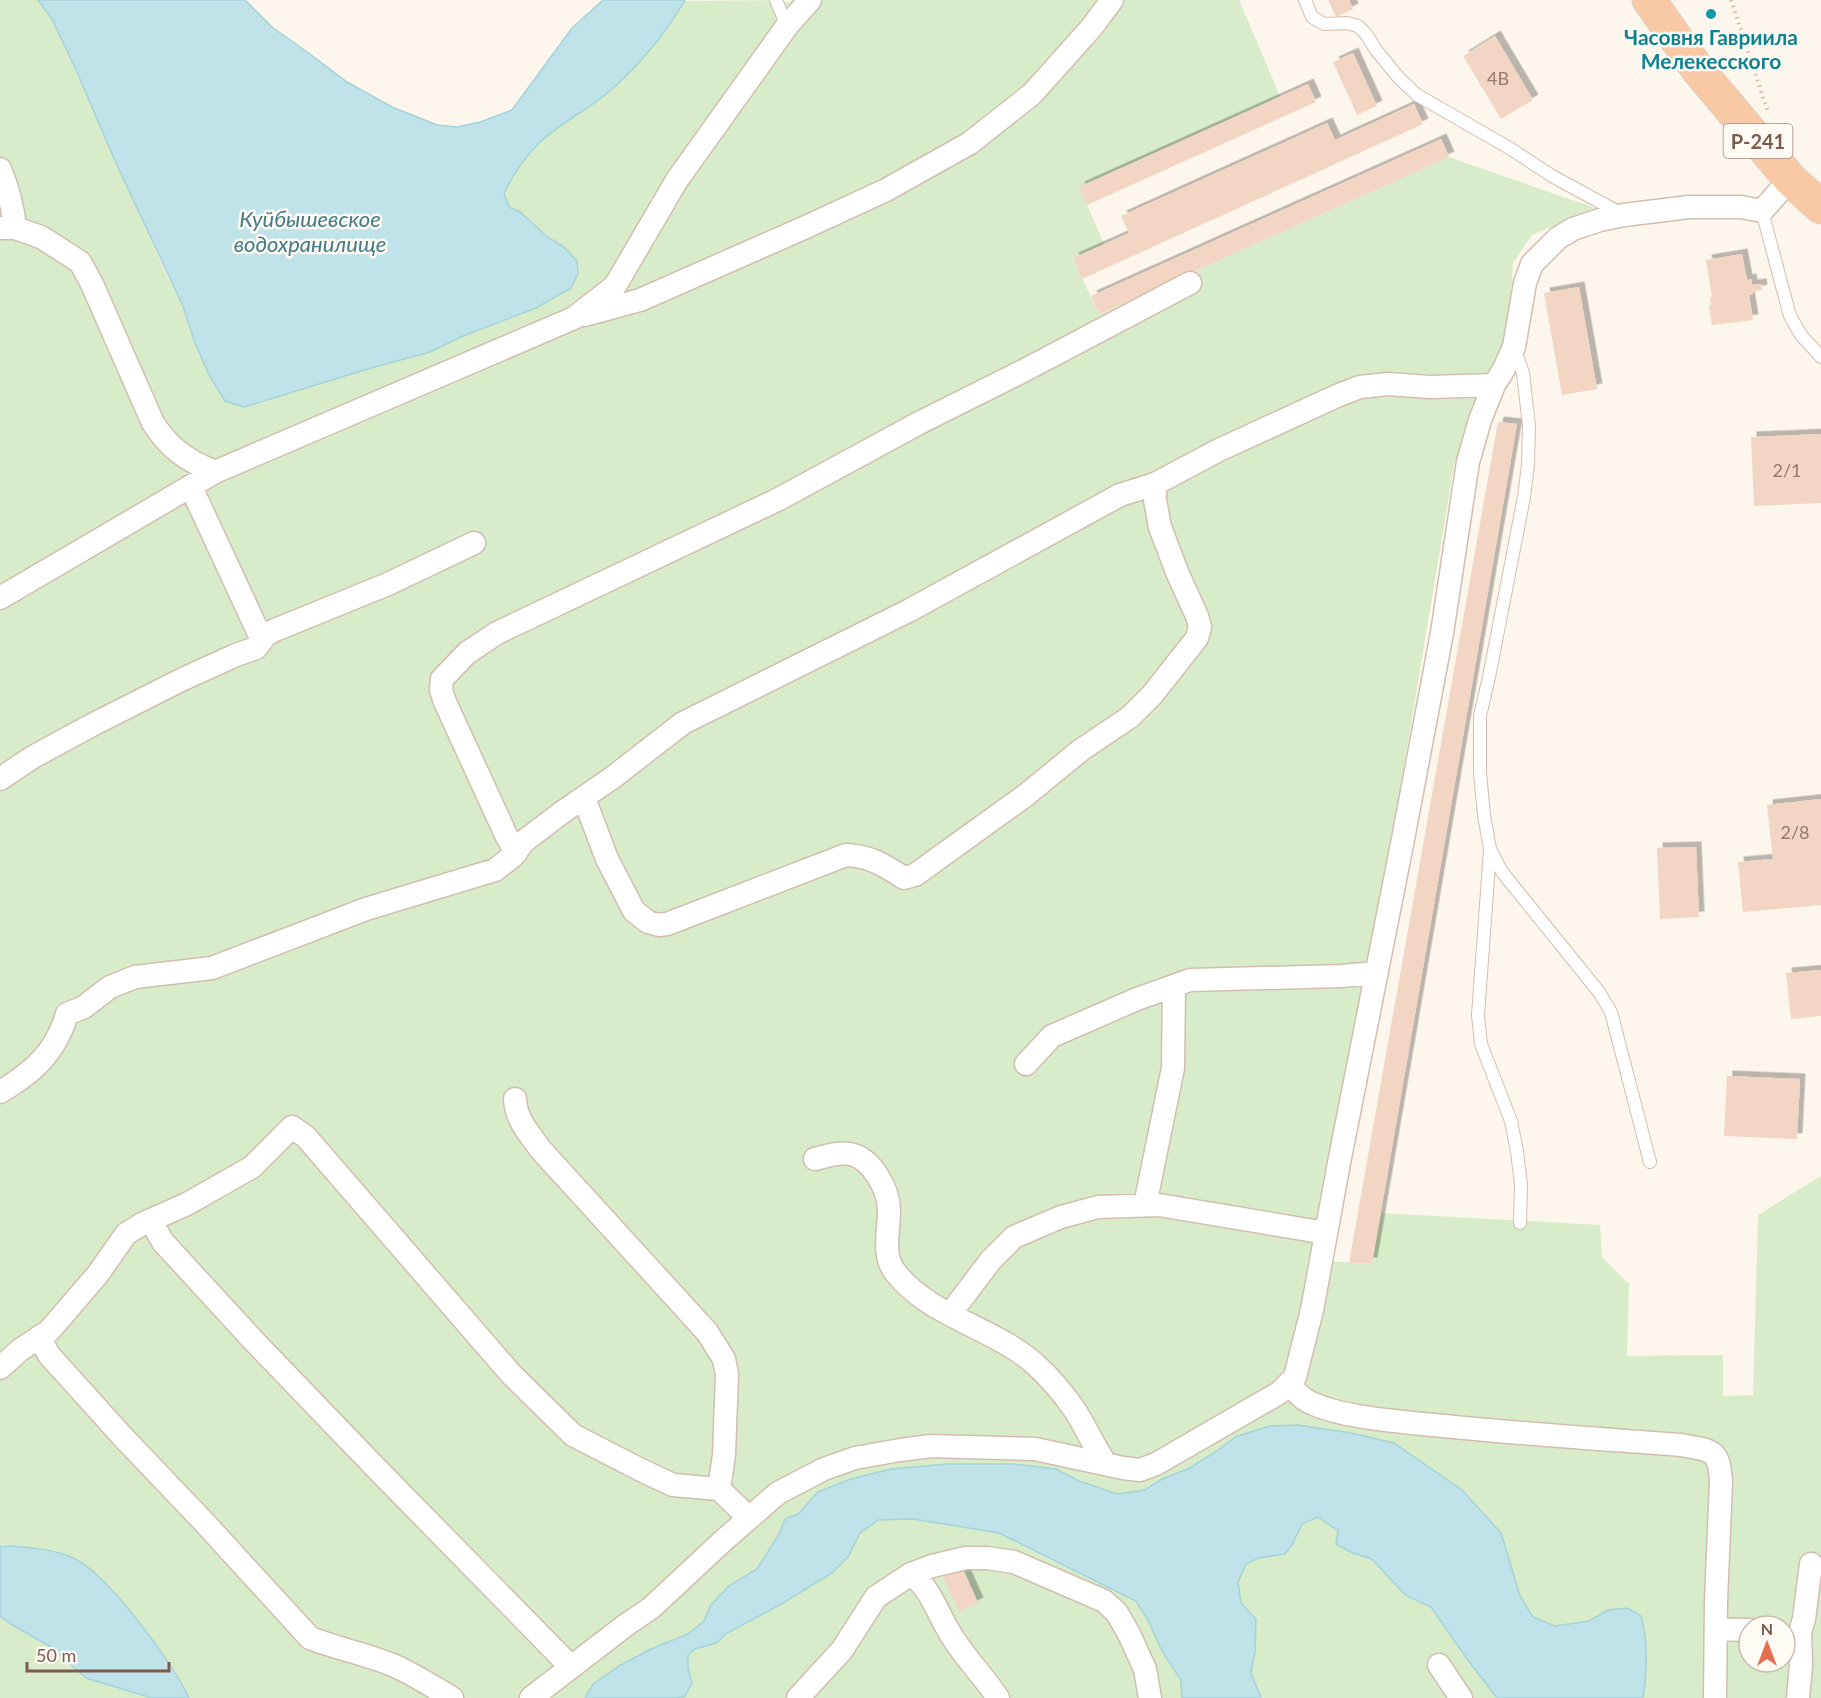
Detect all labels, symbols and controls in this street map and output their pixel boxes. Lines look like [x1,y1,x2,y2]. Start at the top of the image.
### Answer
marker: Часовня Гавриила Мелекесского [1704,7,1718,21]
place label: Часовня Гавриила Мелекесского [1624,24,1798,73]
house number: 4В [1487,67,1509,89]
road number: Р-241 [1724,124,1792,158]
water label: Куйбышевское водохранилище [234,205,386,257]
house number: 2/1 [1772,459,1802,481]
house number: 2/8 [1780,821,1810,843]
north arrow [1737,1614,1797,1674]
text: N [1761,1619,1773,1638]
scale bar [27,1635,170,1673]
text: 50 m [36,1644,76,1666]

